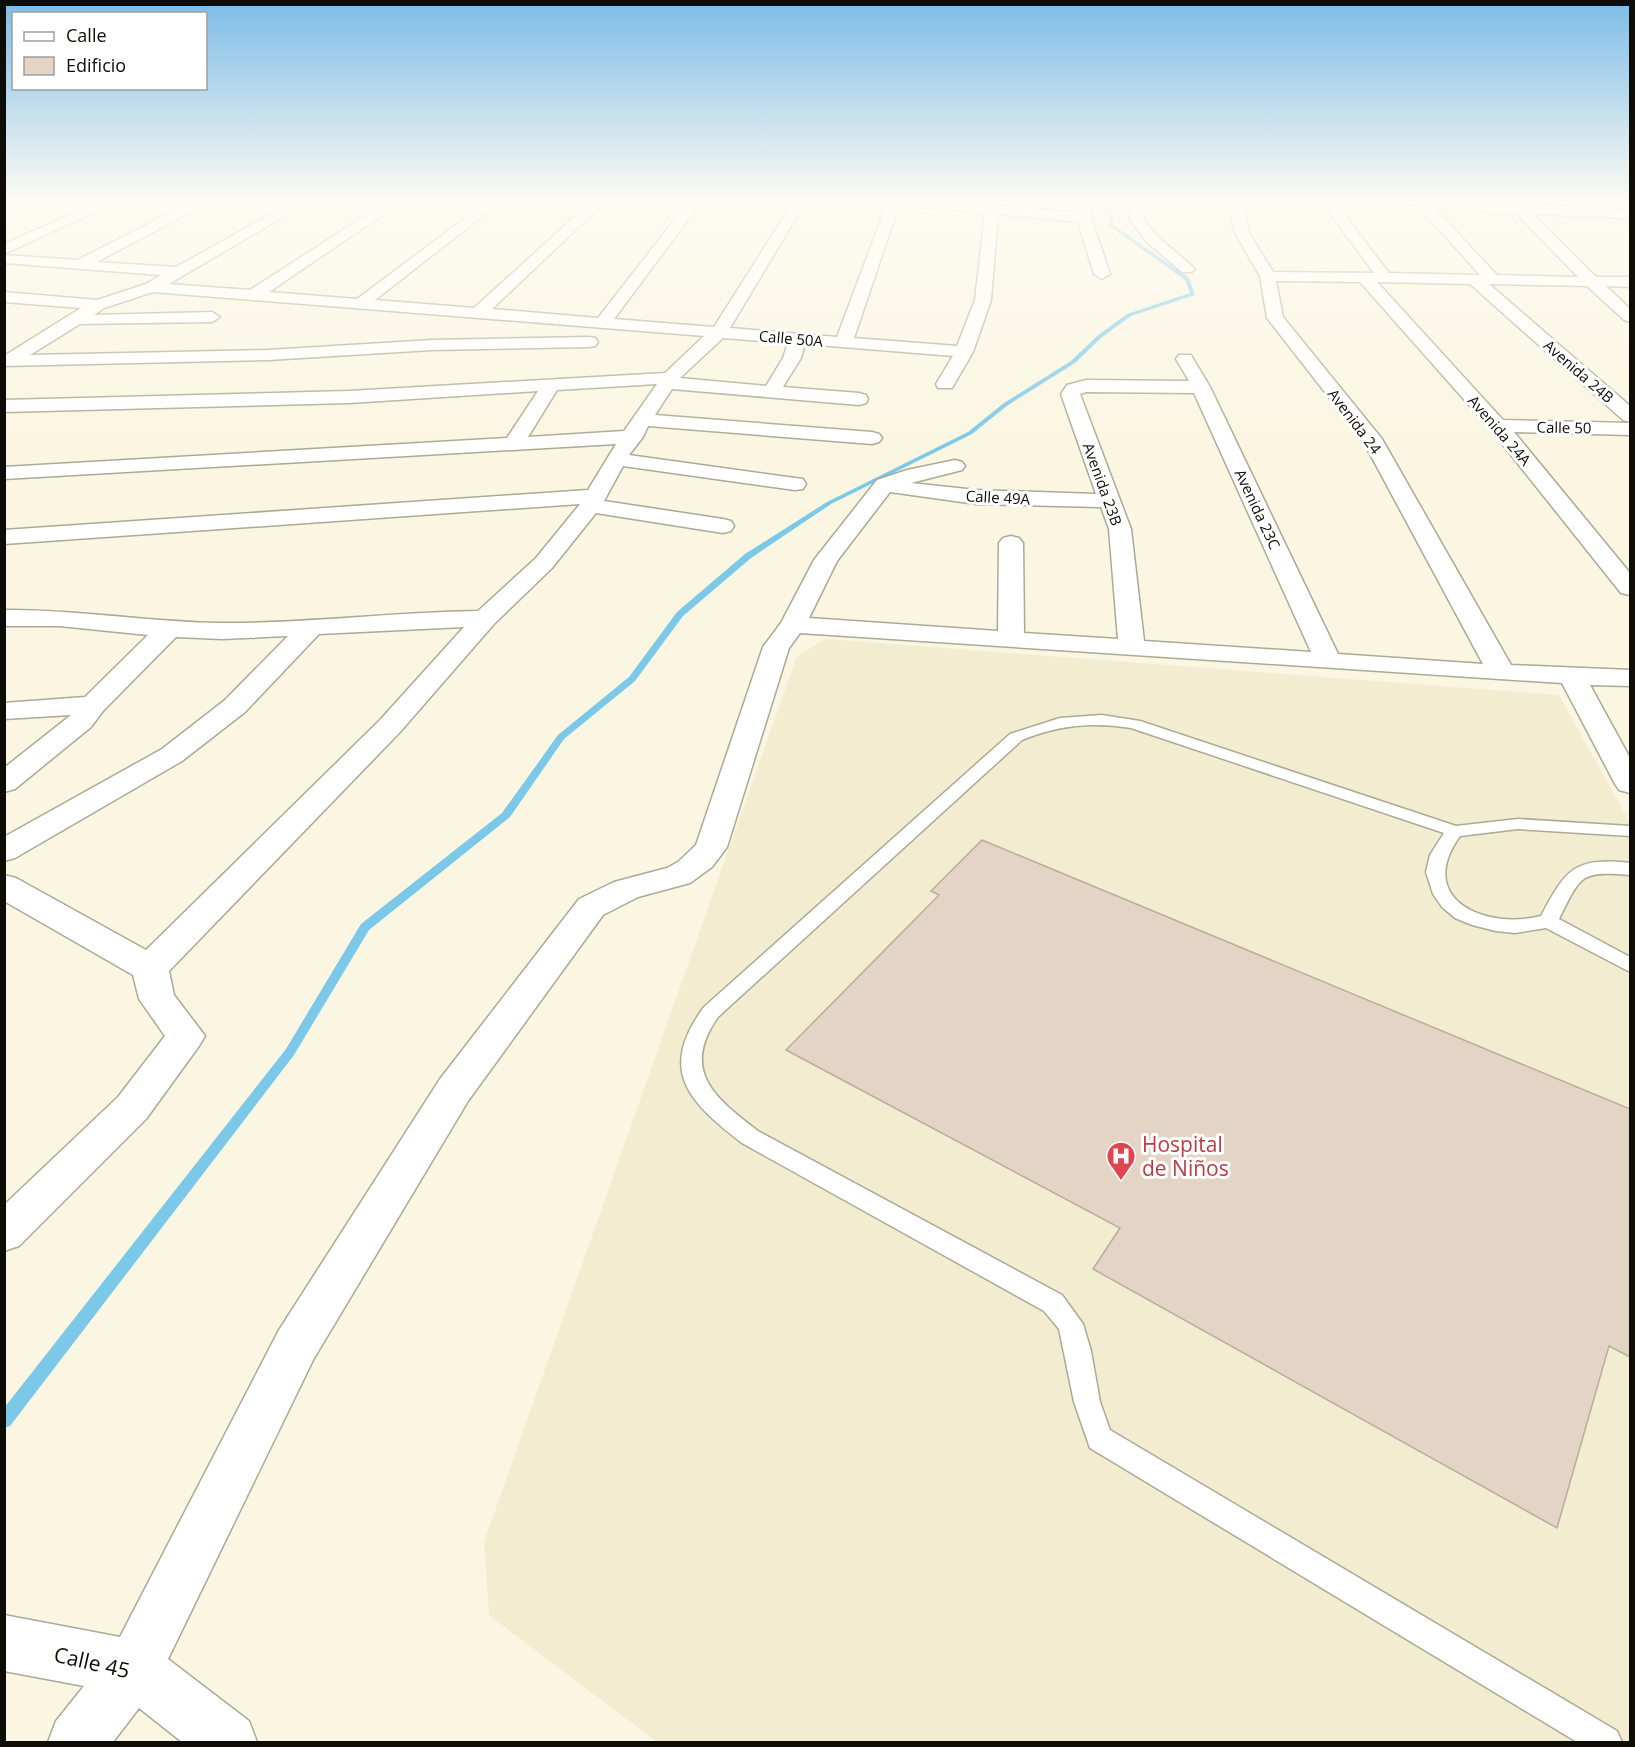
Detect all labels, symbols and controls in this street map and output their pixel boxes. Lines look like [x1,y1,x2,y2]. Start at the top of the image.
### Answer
legend [12,12,207,90]
text: Calle [66,23,107,47]
text: Edificio [66,53,126,77]
street label: Calle 50A [758,325,824,351]
street label: Avenida 24B [1540,335,1618,407]
street label: Avenida 24 [1324,384,1386,458]
street label: Avenida 24A [1464,391,1536,470]
street label: Calle 50 [1536,417,1592,437]
street label: Avenida 23B [1079,440,1127,528]
street label: Avenida 23C [1231,466,1285,552]
street label: Calle 49A [965,485,1031,509]
place label: Hospital de Niños [1142,1130,1229,1182]
hospital icon: Hospital de Niños [1105,1140,1137,1182]
street label: Calle 45 [51,1640,133,1684]

